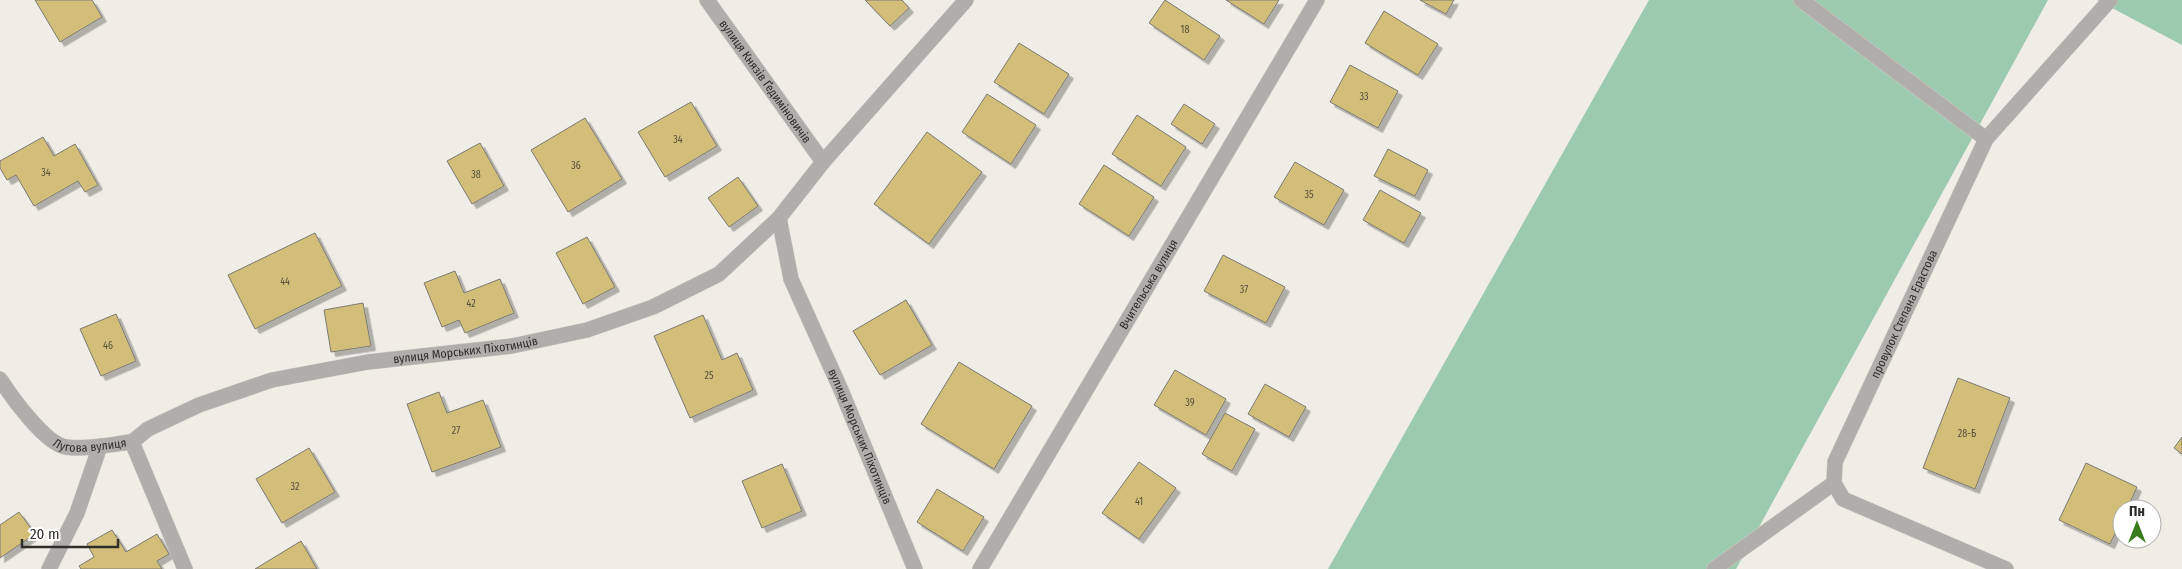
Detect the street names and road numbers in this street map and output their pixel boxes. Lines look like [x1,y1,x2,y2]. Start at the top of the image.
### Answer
street label: вулиця Князів Ґедиміновичів [716,17,814,146]
street label: Вчительська вулиця [1117,237,1181,332]
street label: провулок Степана Ерастова [1868,248,1940,381]
street label: вулиця Морських Піхотинців [392,334,539,366]
street label: вулиця Морських Піхотинців [825,366,894,506]
street label: Лугова вулиця [50,436,127,455]

